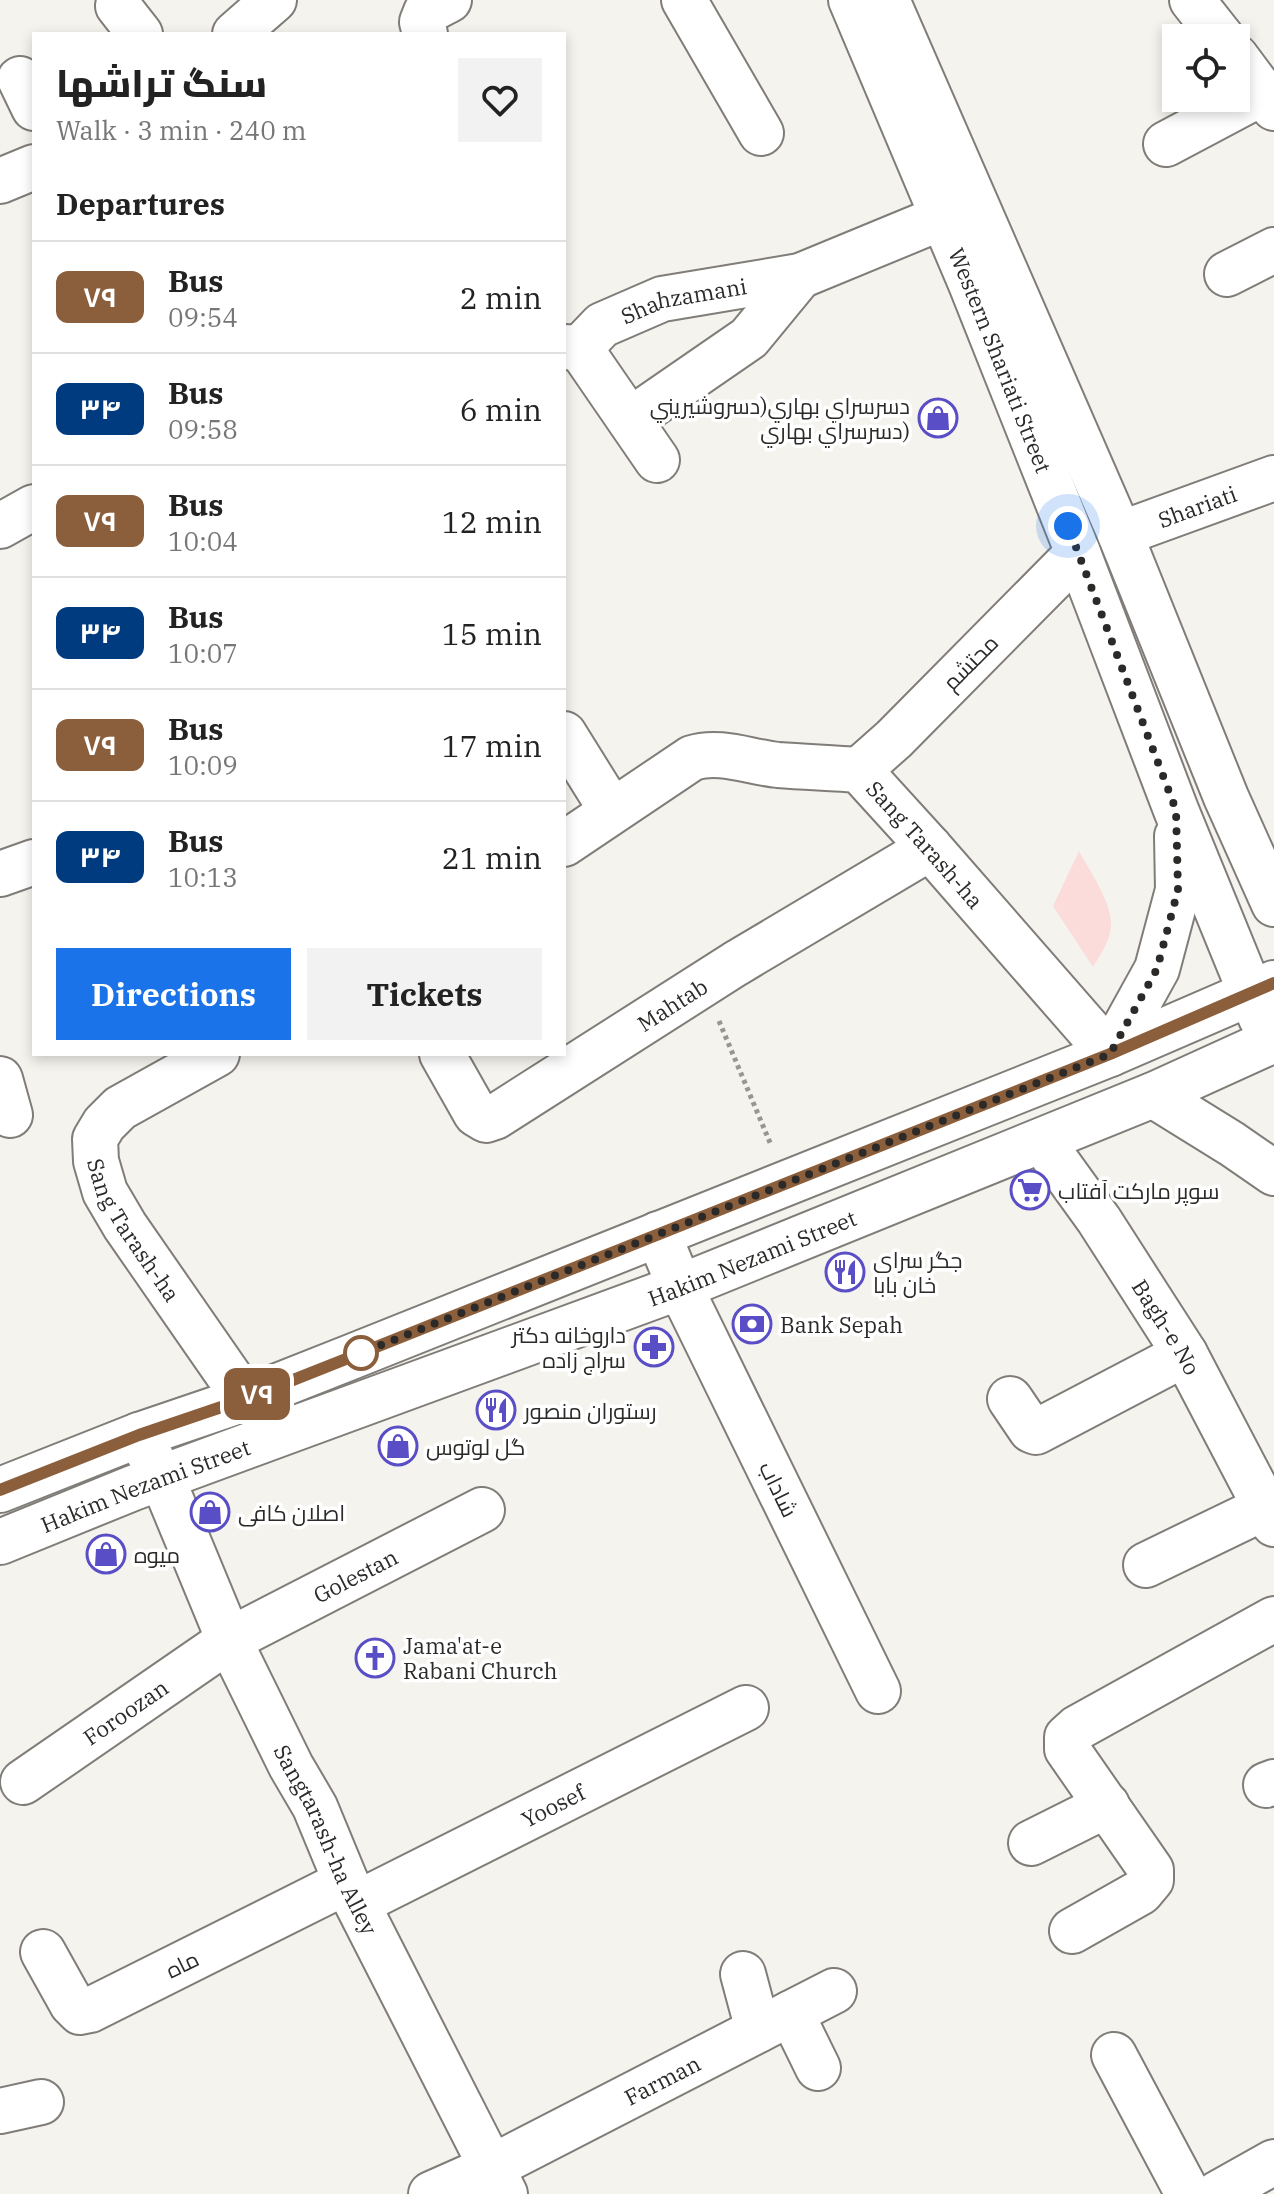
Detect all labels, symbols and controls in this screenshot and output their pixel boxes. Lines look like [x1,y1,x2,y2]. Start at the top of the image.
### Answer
map controls [1162,24,1250,112]
button: locate [1162,24,1250,112]
text: سنگ تراشها [56,58,267,107]
button: heart [458,58,542,142]
text: Walk · 3 min · 240 m [56,113,307,147]
text: Departures [56,184,225,223]
street label: Western Shariati Street [943,243,1059,477]
text: Bus [168,261,223,300]
street label: Shahzamani [616,271,749,330]
text: ۷۹ [83,278,117,315]
text: 2 min [460,278,542,317]
text: 09:54 [168,300,238,334]
text: Bus [168,373,223,412]
text: ۳۴ [79,390,121,427]
text: 6 min [460,390,542,429]
place label: دسرسراي بهاري(دسروشيريني دسرسراي بهاري) [650,391,910,448]
shop icon: دسرسراي بهاري(دسروشيريني دسرسراي بهاري) [917,397,959,439]
text: 09:58 [168,412,238,446]
street label: Shariati [1154,478,1241,534]
text: Bus [168,485,223,524]
text: ۷۹ [83,502,117,539]
text: 12 min [442,502,542,541]
your location [1048,506,1088,546]
text: 10:04 [168,524,238,558]
text: Bus [168,597,223,636]
text: ۳۴ [79,614,121,651]
text: 15 min [442,614,542,653]
street label: محتشم [936,628,1005,697]
text: 10:07 [168,636,238,670]
text: Bus [168,709,223,748]
text: ۷۹ [83,726,117,763]
text: 17 min [442,726,542,765]
text: 10:09 [168,748,238,782]
street label: Sang Tarash-ha [861,774,990,914]
text: Bus [168,821,223,860]
text: ۳۴ [79,838,121,875]
text: 21 min [442,838,542,877]
text: 10:13 [168,860,238,894]
button: Directions [56,948,291,1040]
button: Tickets [307,948,542,1040]
street label: Mahtab [631,971,713,1037]
street label: Sang Tarash-ha [81,1155,187,1307]
supermarket icon: سوپر مارکت آفتاب [1009,1169,1051,1211]
place label: سوپر مارکت آفتاب [1058,1176,1219,1206]
street label: Hakim Nezami Street [644,1203,860,1312]
place label: جگر سرای خان بابا [873,1245,963,1299]
restaurant icon: جگر سرای خان بابا [824,1251,866,1293]
street label: Bagh-e No [1126,1273,1208,1380]
bank icon: Bank Sepah [731,1303,773,1345]
place label: Bank Sepah [780,1310,903,1339]
place label: داروخانه دکتر سراج زاده [510,1320,626,1375]
pharmacy icon: داروخانه دکتر سراج زاده [633,1326,675,1368]
unlabelled marker [344,1336,378,1370]
line badge: ۷۹ [221,1368,293,1420]
text: ۷۹ [240,1375,274,1412]
restaurant icon: رستوران منصور [475,1389,517,1431]
place label: رستوران منصور [522,1396,657,1425]
shop icon: گل لوتوس [377,1425,419,1467]
street label: Hakim Nezami Street [36,1432,254,1539]
place label: گل لوتوس [426,1432,525,1461]
street label: شاداب [753,1456,805,1522]
shop icon: اصلان کافی [189,1491,231,1533]
place label: اصلان کافی [238,1498,345,1527]
shop icon: میوه [85,1533,127,1575]
place label: میوه [134,1540,180,1569]
street label: Golestan [308,1541,402,1609]
place label: Jama'at-e Rabani Church [403,1631,558,1685]
church icon: Jama'at-e Rabani Church [354,1637,396,1679]
street label: Foroozan [77,1672,173,1751]
street label: Sangtarash-ha Alley [268,1739,385,1939]
street label: Yoosef [516,1776,591,1833]
street label: ماه [161,1944,203,1984]
street label: Farman [619,2048,705,2111]

